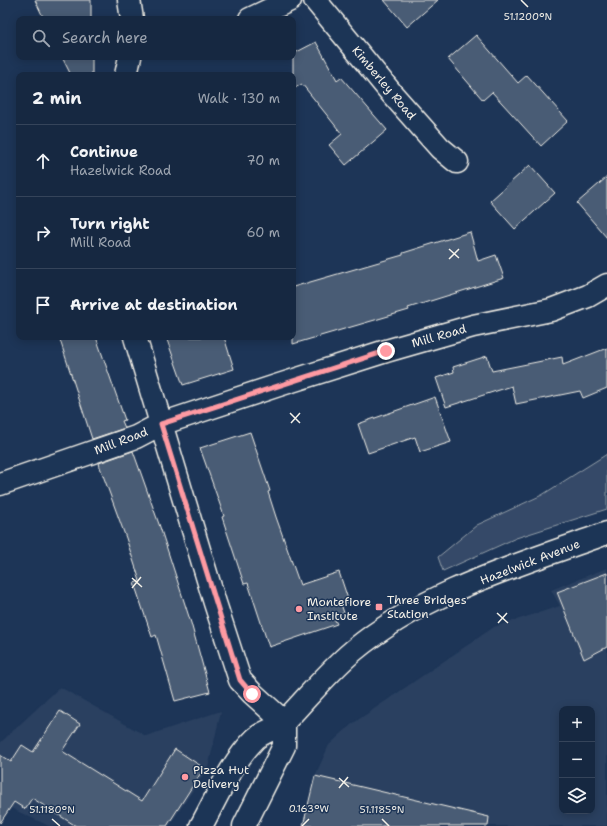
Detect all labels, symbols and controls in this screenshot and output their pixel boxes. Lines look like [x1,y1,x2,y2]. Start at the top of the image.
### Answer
text: 51.1200°N [504,10,552,23]
search box [16,16,296,60]
icon: search [30,27,52,49]
text: Search here [62,28,148,48]
street label: Kimberley Road [348,43,420,123]
text: 2 min [32,87,82,109]
text: Walk · 130 m [198,90,280,107]
text: Continue [70,142,138,162]
icon: ahead [32,150,54,172]
text: 70 m [246,152,280,169]
text: Hazelwick Road [70,162,171,179]
text: Turn right [70,214,150,234]
icon: right [32,222,54,244]
text: 60 m [247,224,280,241]
text: Mill Road [70,234,131,251]
icon: arrive [32,294,54,316]
text: Arrive at destination [70,295,238,315]
street label: Mill Road [410,320,469,351]
route end [377,342,395,360]
street label: Mill Road [92,423,150,459]
street label: Hazelwick Avenue [478,536,582,588]
place label: Three Bridges Station [387,592,467,622]
place label: Montefiore Institute [307,594,372,624]
marker: Three Bridges Station [374,602,384,612]
marker: Montefiore Institute [294,604,304,614]
route start [243,685,261,703]
map controls [559,706,595,814]
button: + [559,706,595,742]
button: − [559,742,595,778]
place label: Pizza Hut Delivery [193,762,249,792]
marker: Pizza Hut Delivery [180,772,190,782]
button: layers [559,778,595,814]
text: 0.163°W [289,802,330,815]
text: 51.1180°N [29,803,75,816]
text: 51.1185°N [360,803,404,816]

